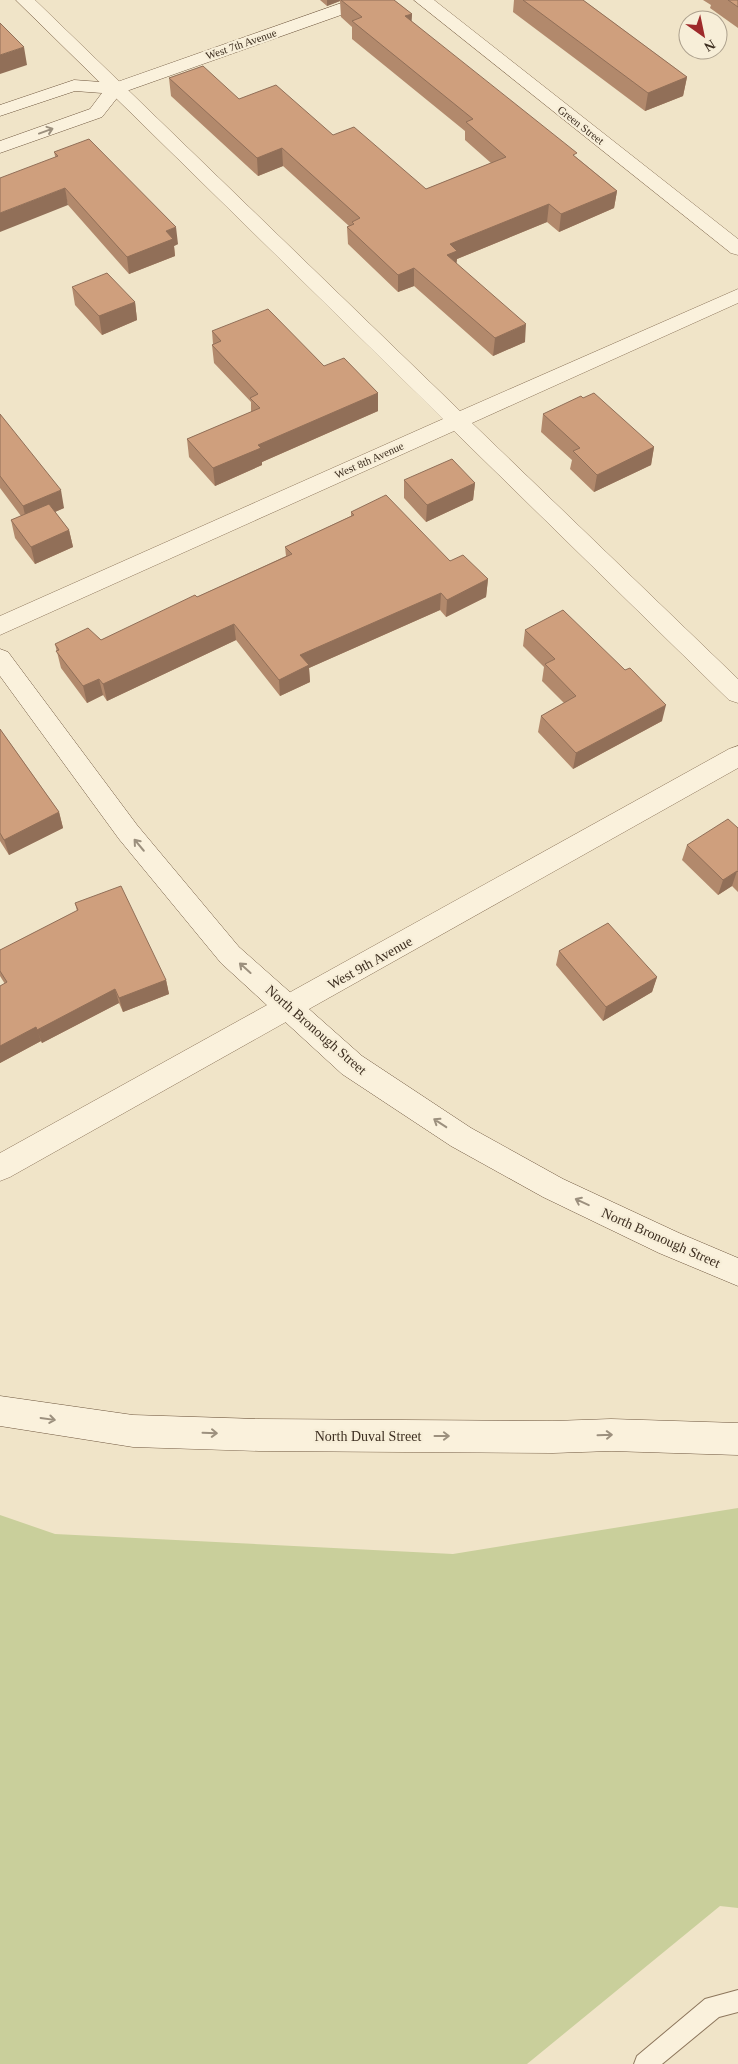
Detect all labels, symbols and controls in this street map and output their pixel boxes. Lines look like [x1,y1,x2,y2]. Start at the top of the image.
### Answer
north arrow [678,10,728,60]
street label: West 7th Avenue [204,26,278,62]
text: N [701,36,718,55]
street label: Green Street [556,103,606,147]
one-way arrow [38,126,53,135]
street label: West 8th Avenue [333,439,405,481]
one-way arrow [133,839,144,852]
street label: West 9th Avenue [325,934,415,992]
one-way arrow [238,962,251,974]
street label: North Bronough Street [263,982,369,1078]
one-way arrow [433,1118,447,1128]
one-way arrow [575,1197,590,1206]
street label: North Bronough Street [599,1205,723,1271]
one-way arrow [40,1414,56,1424]
one-way arrow [201,1429,217,1438]
street label: North Duval Street [315,1429,421,1444]
one-way arrow [596,1430,612,1440]
one-way arrow [434,1431,450,1441]

